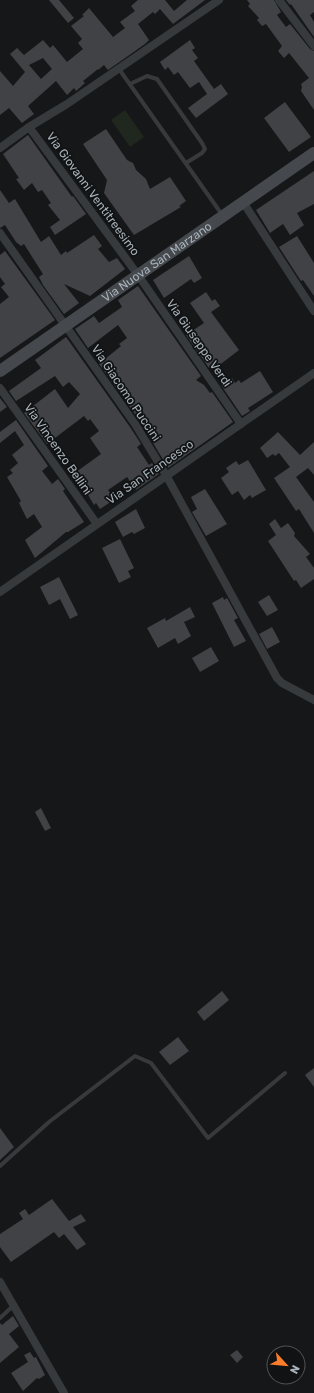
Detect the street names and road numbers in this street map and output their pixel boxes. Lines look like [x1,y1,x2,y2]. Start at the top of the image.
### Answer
street label: Via Giovanni Ventitreesimo [44,130,143,258]
street label: Via Nuova San Marzano [99,219,215,305]
street label: Via Giuseppe Verdi [164,297,234,389]
street label: Via Giacomo Puccini [89,342,164,444]
street label: Via Vincenzo Bellini [21,401,95,497]
street label: Via San Francesco [104,437,196,507]

